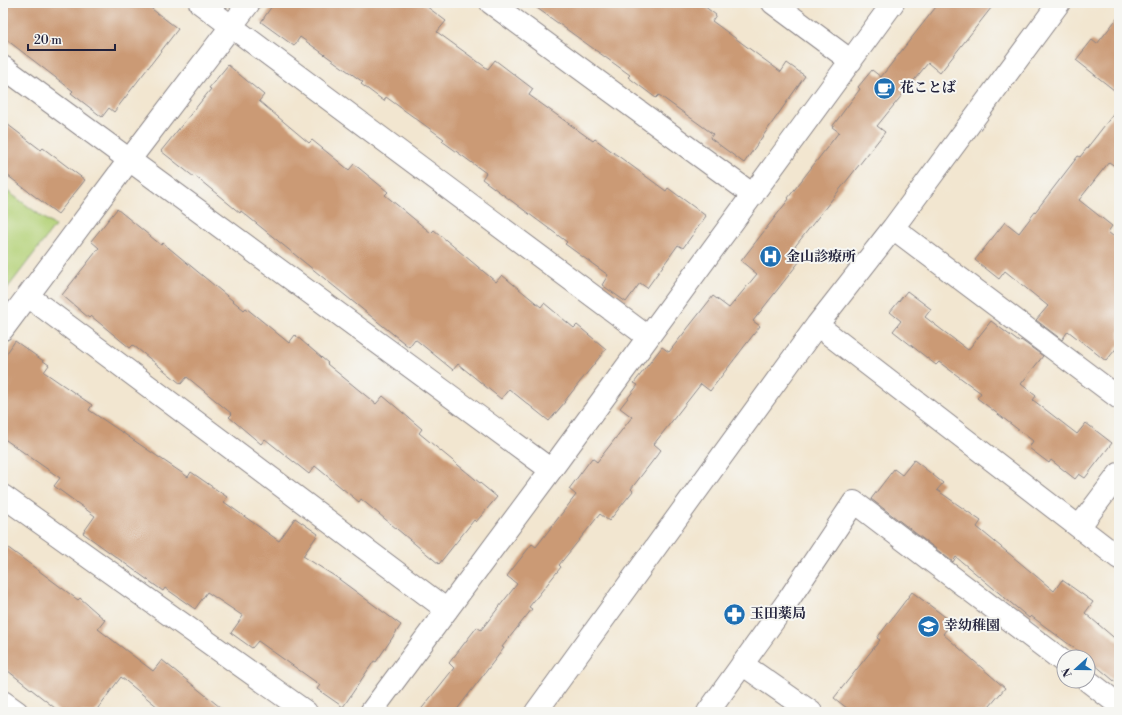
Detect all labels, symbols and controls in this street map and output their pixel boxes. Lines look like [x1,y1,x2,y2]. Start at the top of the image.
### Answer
scale bar [28,26,115,52]
text: 20 m [34,33,62,48]
cafe icon: 花ことば [872,75,898,101]
place label: 花ことば [900,79,956,97]
hospital icon: 金山診療所 [757,244,783,270]
place label: 金山診療所 [786,248,856,266]
pharmacy icon: 玉田薬局 [721,601,747,627]
place label: 玉田薬局 [750,605,806,623]
school or university icon: 幸幼稚園 [915,613,941,639]
place label: 幸幼稚園 [944,617,1000,635]
north arrow [1056,649,1096,689]
text: N [1059,665,1076,679]

